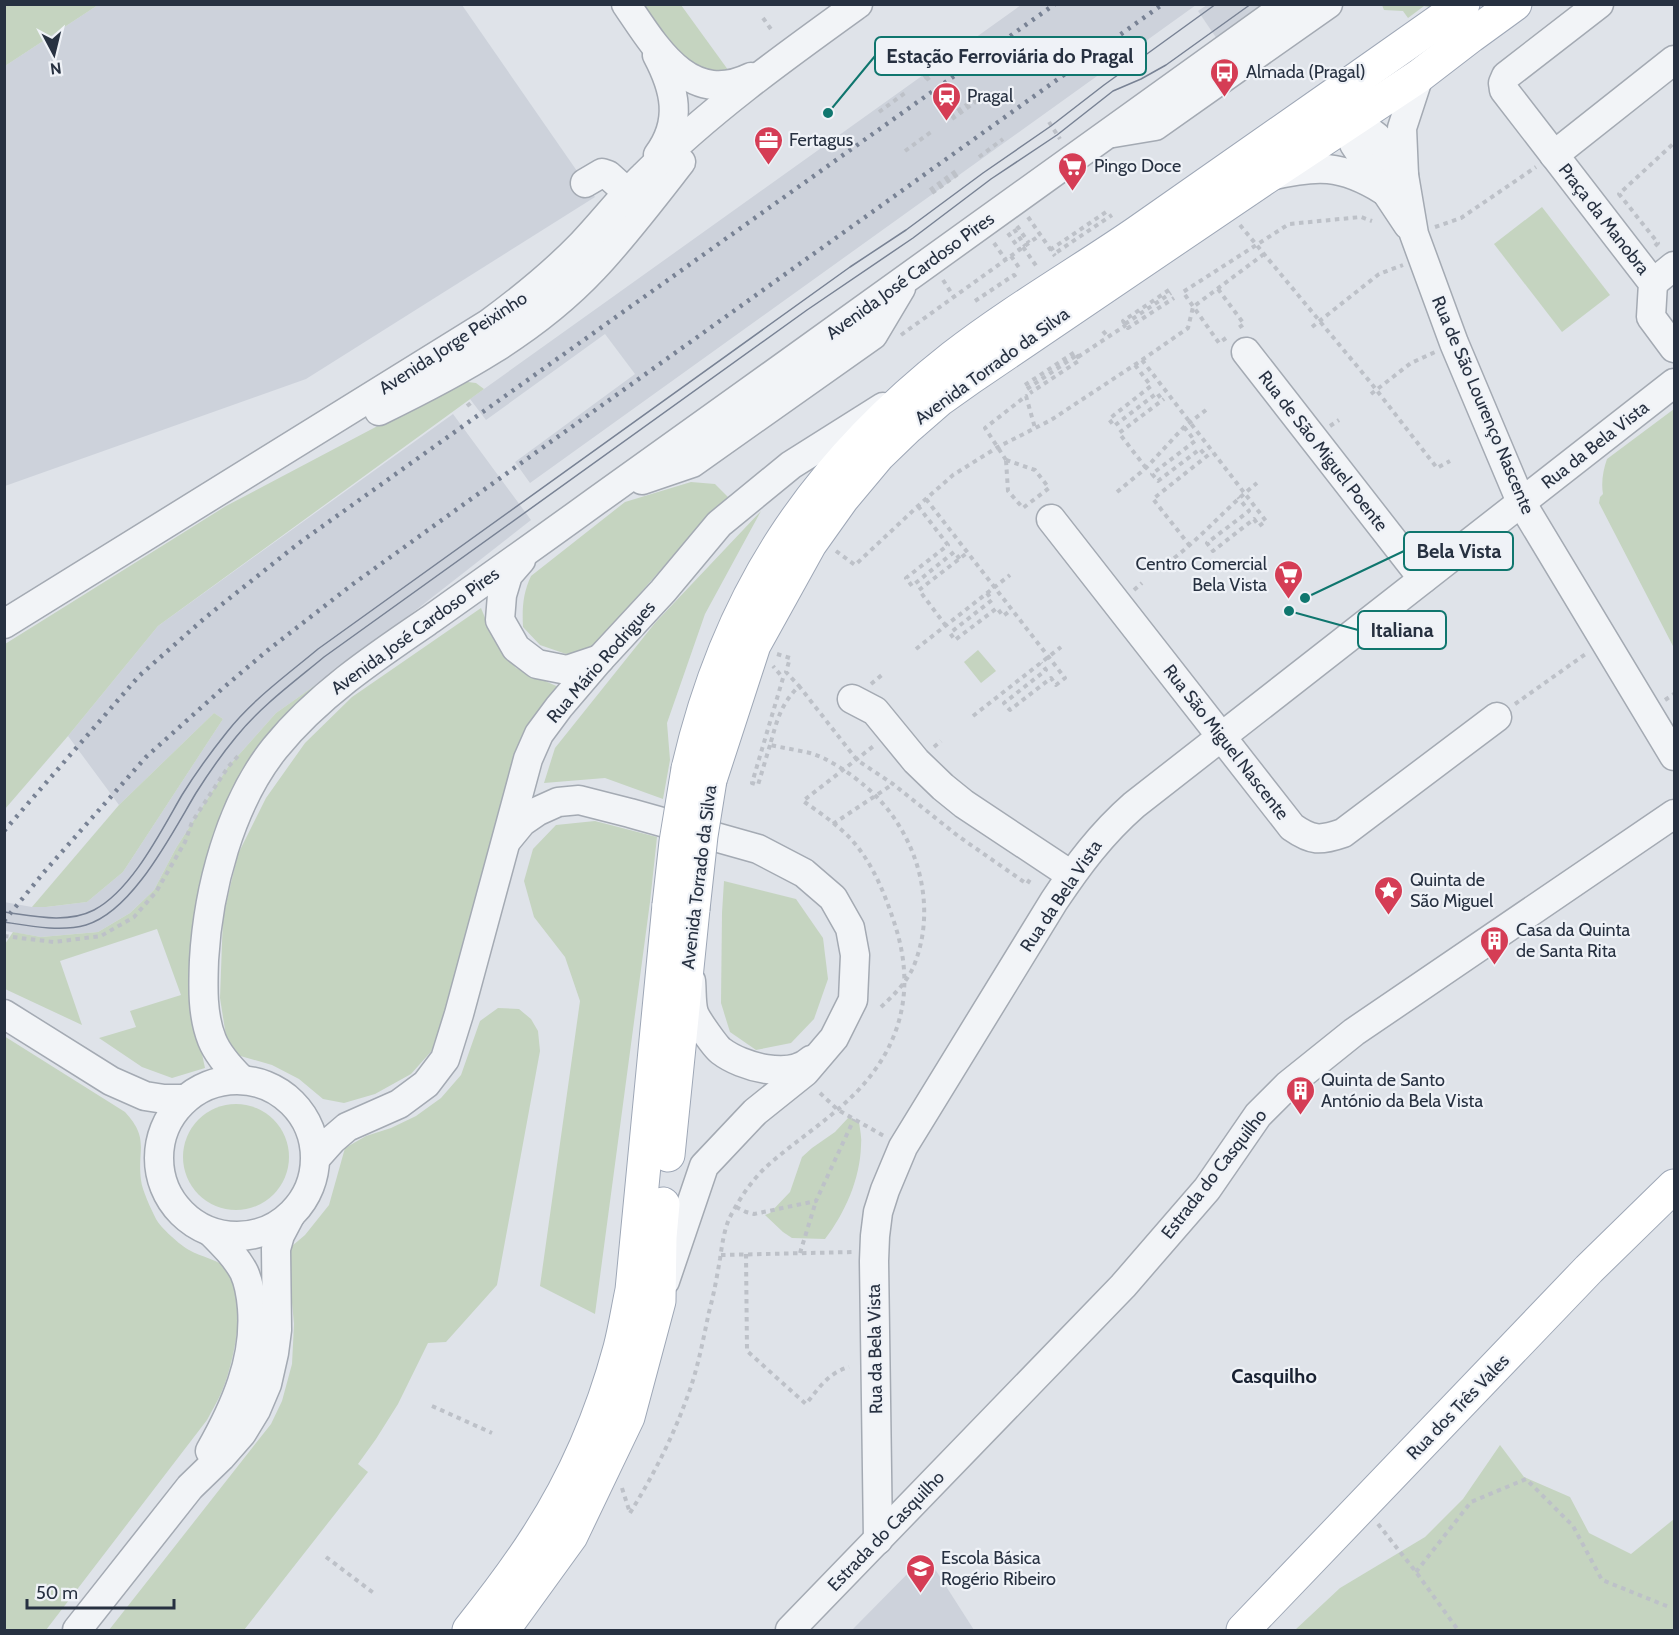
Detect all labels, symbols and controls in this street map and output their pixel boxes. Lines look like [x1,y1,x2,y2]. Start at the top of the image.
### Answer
north arrow [24,24,84,84]
callout: Estação Ferroviária do Pragal [875,37,1146,75]
text: Estação Ferroviária do Pragal [886,44,1134,68]
bus stop icon: Almada (Pragal) [1209,56,1241,98]
text: N [49,58,63,79]
place label: Almada (Pragal) [1246,61,1366,83]
station icon: Pragal [930,80,962,122]
place label: Pragal [967,85,1014,107]
office icon: Fertagus [752,124,784,166]
place label: Fertagus [789,129,853,151]
supermarket icon: Pingo Doce [1057,150,1089,192]
place label: Pingo Doce [1094,155,1181,177]
street label: Praça da Manobra [1554,159,1655,279]
street label: Avenida José Cardoso Pires [822,208,998,344]
street label: Avenida Jorge Peixinho [375,287,531,399]
street label: Rua de São Lourenço Nascente [1427,293,1539,517]
street label: Avenida Torrado da Silva [911,302,1074,429]
street label: Rua de São Miguel Poente [1254,366,1392,536]
street label: Rua da Bela Vista [1537,396,1653,494]
callout: Bela Vista [1404,532,1513,570]
text: Bela Vista [1417,539,1501,563]
place label: Centro Comercial Bela Vista [1135,553,1268,596]
supermarket icon: Centro Comercial Bela Vista [1272,558,1304,600]
street label: Avenida José Cardoso Pires [327,563,503,699]
street label: Rua Mário Rodrigues [542,597,660,727]
callout: Italiana [1358,611,1446,649]
text: Italiana [1370,618,1434,642]
street label: Rua São Miguel Nascente [1159,660,1293,824]
street label: Avenida Torrado da Silva [677,783,721,970]
street label: Rua da Bela Vista [1016,836,1107,956]
place label: Quinta de São Miguel [1410,869,1494,912]
place icon: Quinta de São Miguel [1373,874,1405,916]
place label: Casa da Quinta de Santa Rita [1516,919,1631,962]
building icon: Casa da Quinta de Santa Rita [1479,924,1511,966]
place label: Quinta de Santo António da Bela Vista [1321,1069,1483,1112]
building icon: Quinta de Santo António da Bela Vista [1284,1074,1316,1116]
street label: Estrada do Casquilho [1157,1105,1272,1243]
street label: Rua da Bela Vista [863,1283,887,1414]
street label: Rua dos Três Vales [1402,1350,1514,1464]
district label: Casquilho [1231,1364,1317,1388]
street label: Estrada do Casquilho [823,1466,949,1596]
place label: Escola Básica Rogério Ribeiro [941,1547,1056,1590]
school or university icon: Escola Básica Rogério Ribeiro [904,1552,936,1594]
scale bar [27,1572,174,1610]
text: 50 m [36,1582,78,1604]

